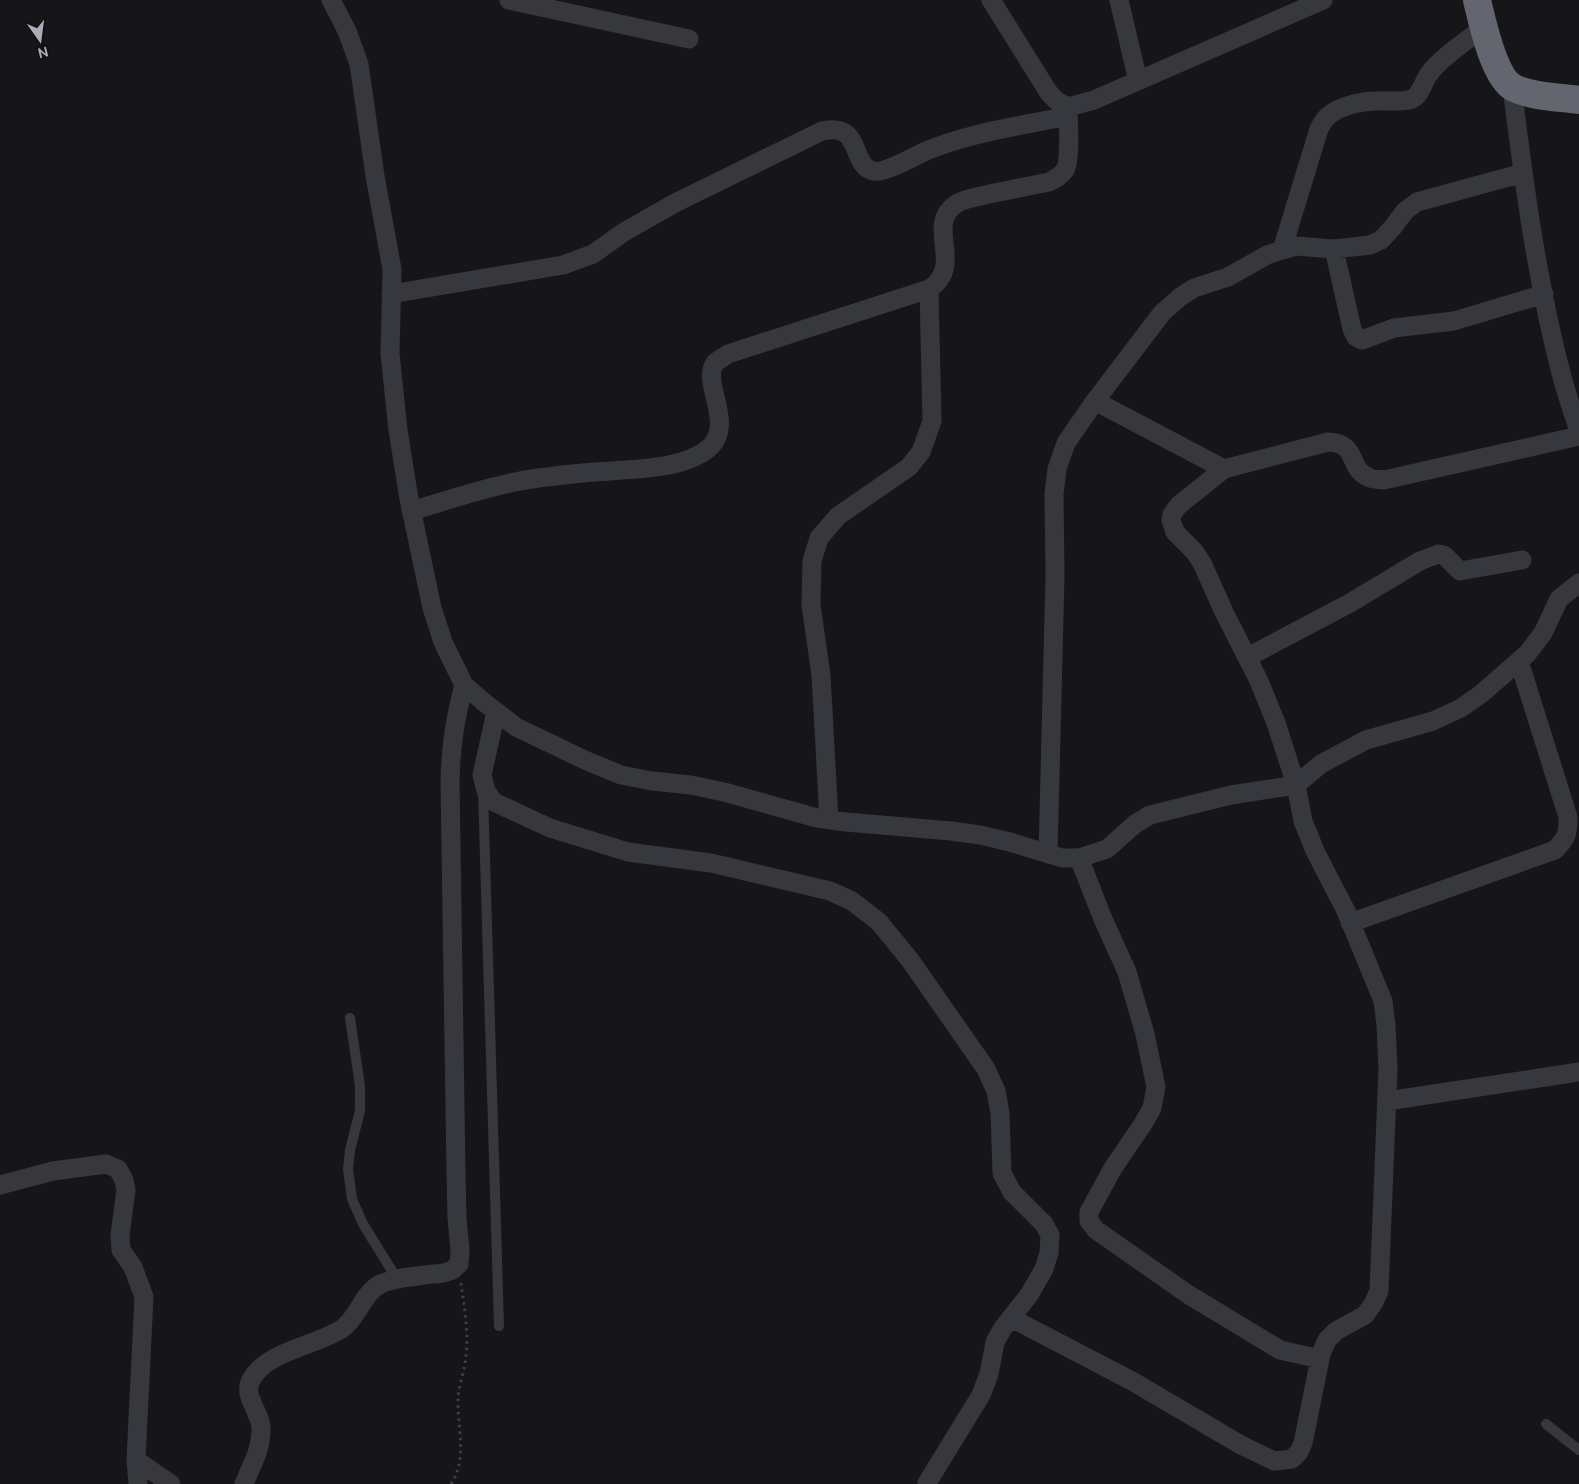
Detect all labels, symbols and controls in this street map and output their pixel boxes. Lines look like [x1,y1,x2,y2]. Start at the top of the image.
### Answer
north arrow [15,15,65,65]
text: N [36,44,50,62]

